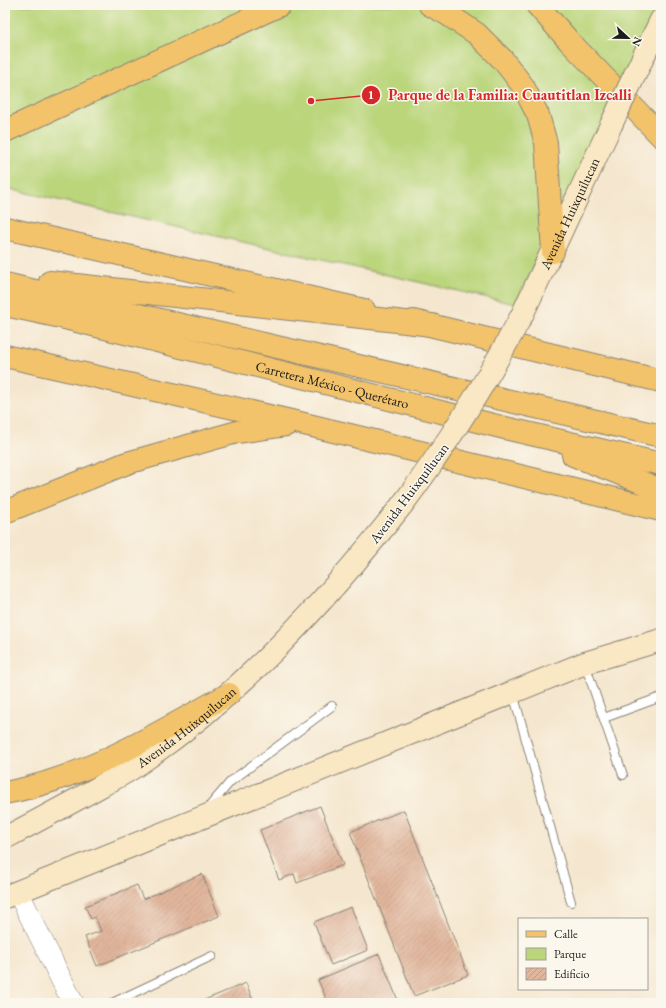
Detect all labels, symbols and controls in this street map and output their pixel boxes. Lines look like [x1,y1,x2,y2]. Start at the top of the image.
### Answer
north arrow [608,18,648,58]
text: N [629,35,645,49]
callout: Parque de la Familia: Cuautitlan Izcalli [361,82,640,109]
text: Parque de la Familia: Cuautitlan Izcalli [388,85,632,104]
text: 1 [368,87,374,103]
street label: Avenida Huixquilucan [535,154,604,273]
street label: Carretera México - Querétaro [254,357,411,413]
street label: Avenida Huixquilucan [365,439,453,548]
street label: Avenida Huixquilucan [132,682,240,772]
legend [518,918,648,990]
text: Calle [554,926,578,942]
text: Parque [554,946,586,962]
text: Edificio [554,966,590,982]

